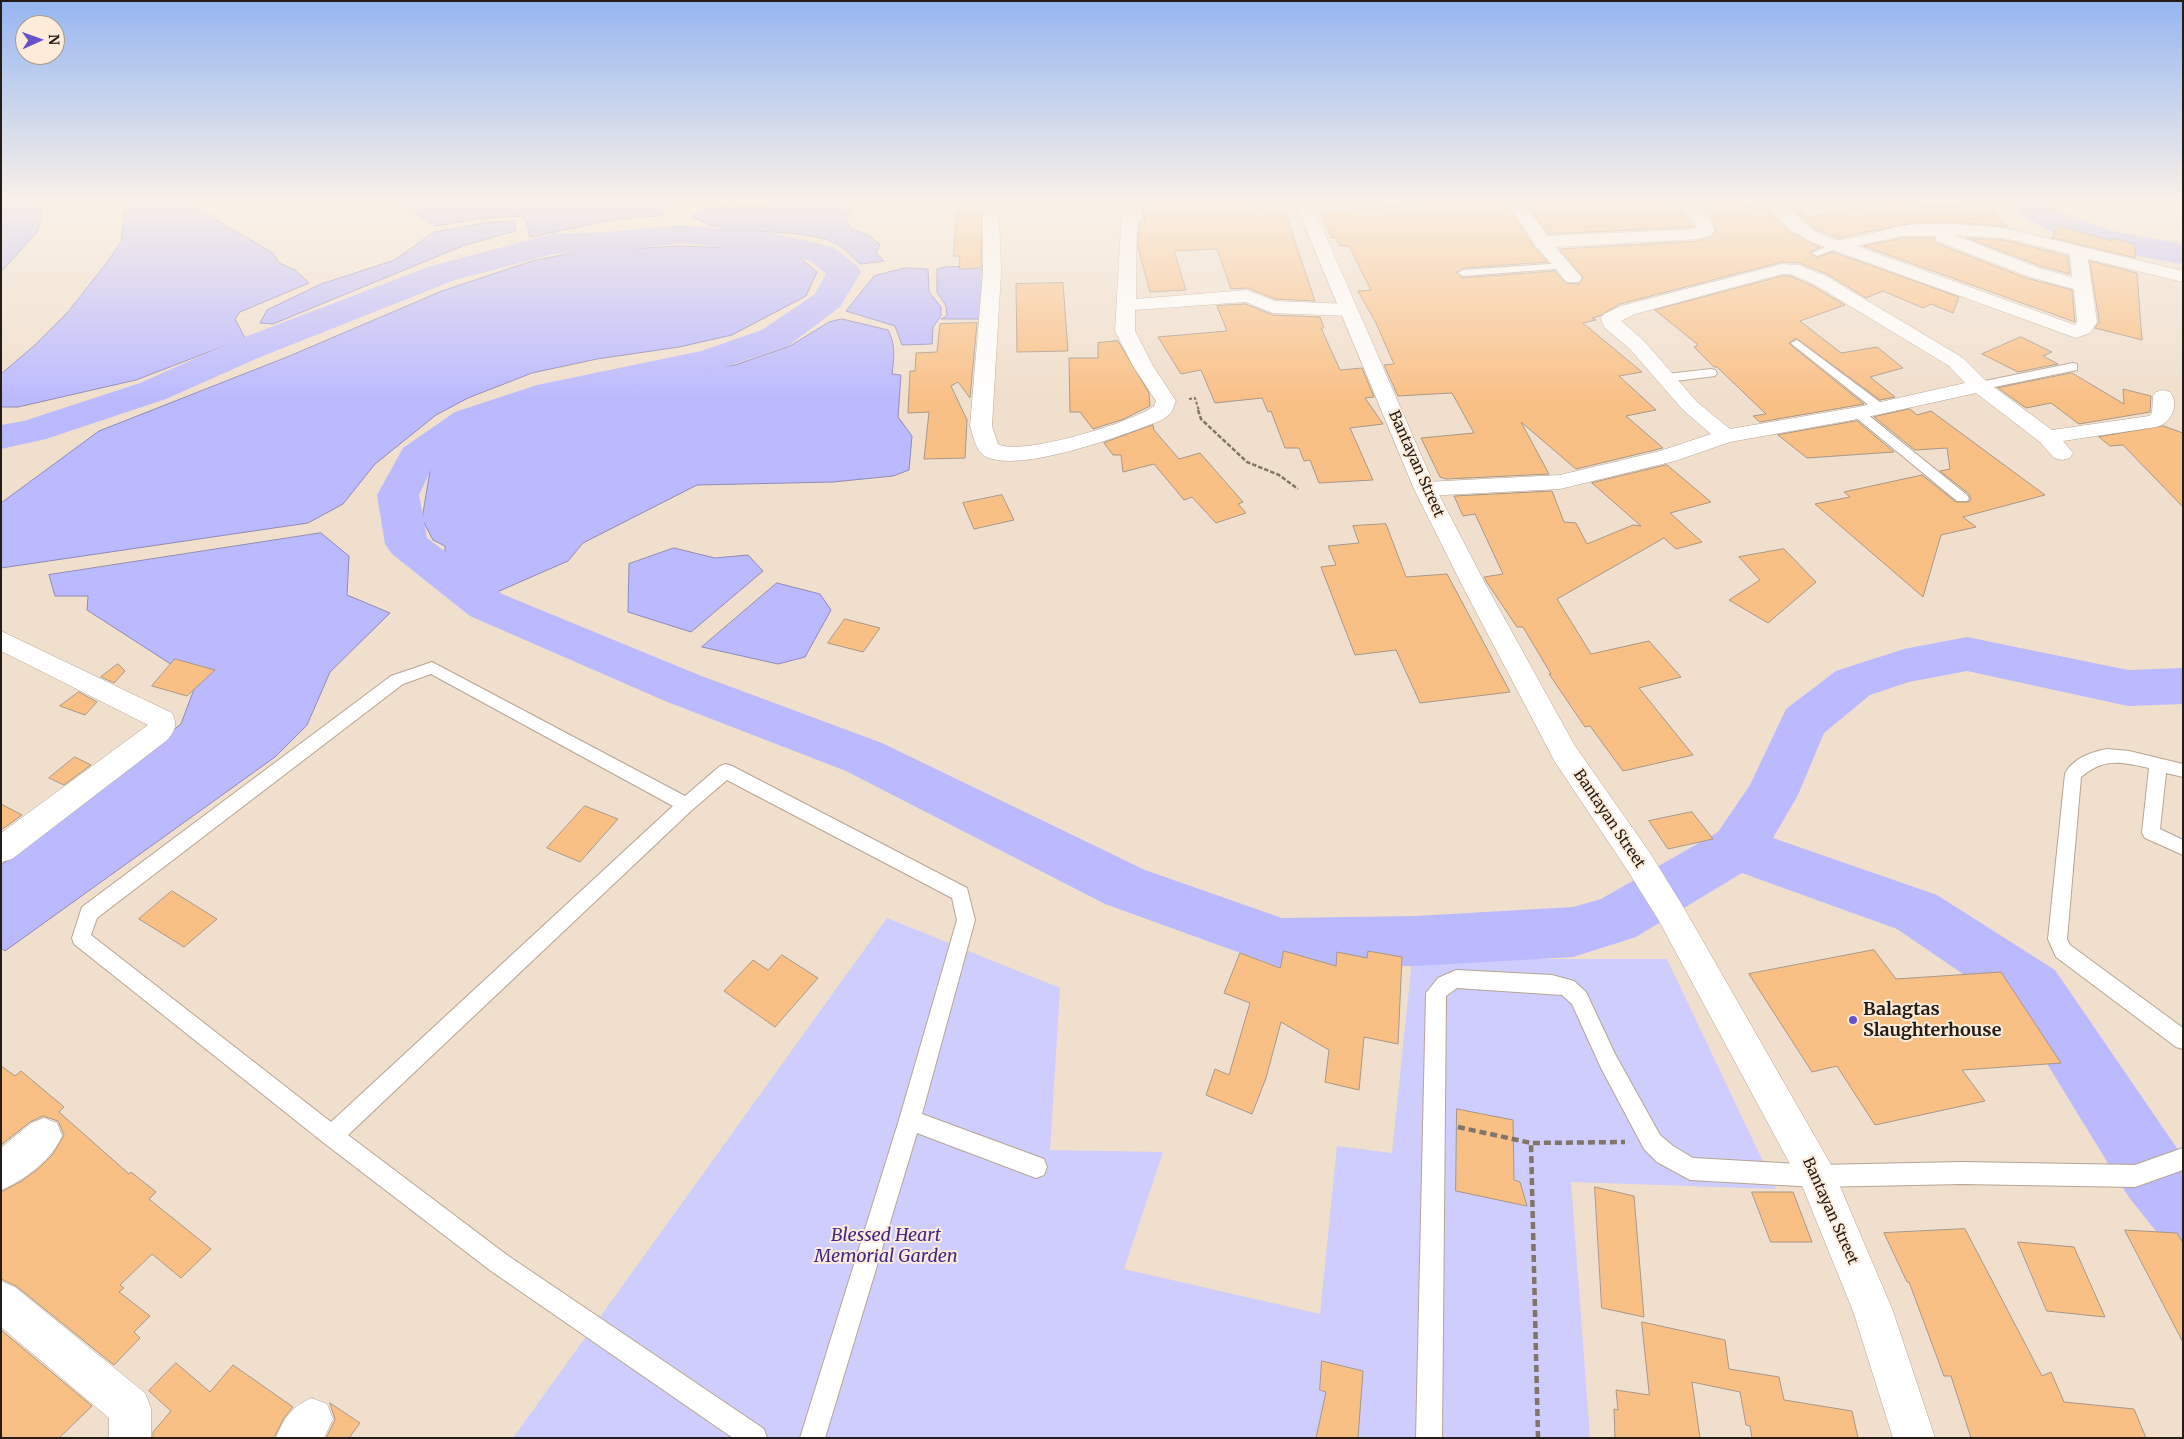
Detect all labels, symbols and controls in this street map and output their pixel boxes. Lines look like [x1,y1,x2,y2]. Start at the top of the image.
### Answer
north arrow [15,15,65,65]
text: N [45,34,63,45]
street label: Bantayan Street [1384,408,1448,520]
street label: Bantayan Street [1569,766,1649,872]
place label: Balagtas Slaughterhouse [1863,999,2001,1042]
marker: Balagtas Slaughterhouse [1847,1014,1859,1026]
street label: Bantayan Street [1798,1155,1862,1267]
park label: Blessed Heart Memorial Garden [814,1225,958,1268]

